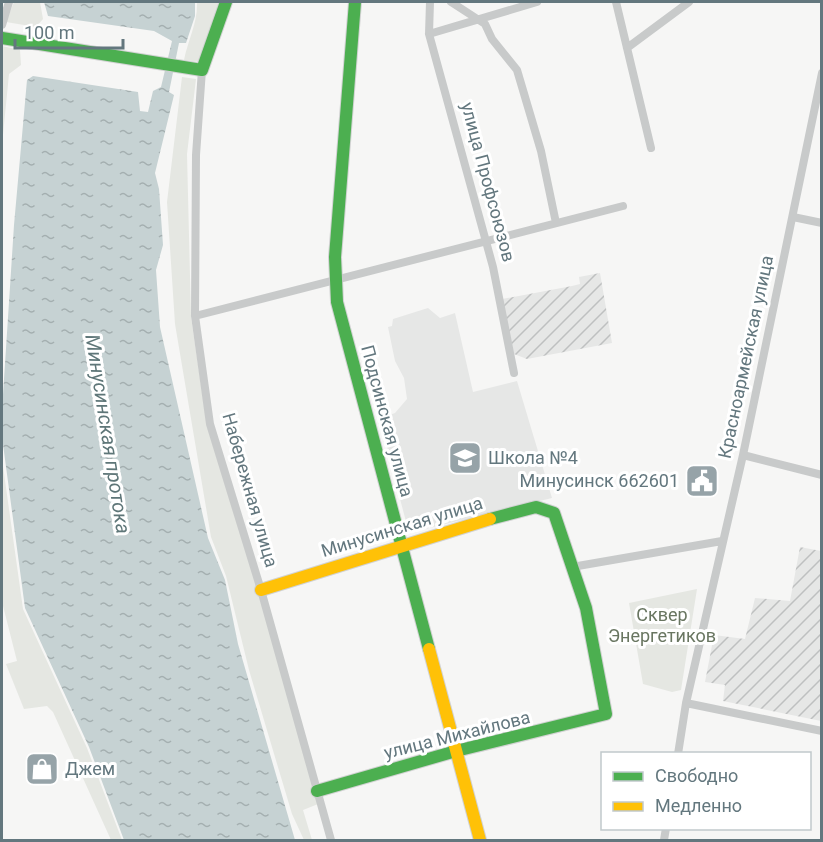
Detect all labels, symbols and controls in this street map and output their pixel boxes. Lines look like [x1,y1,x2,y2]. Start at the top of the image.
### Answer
scale bar [15,12,123,50]
text: 100 m [24,22,75,43]
street label: улица Профсоюзов [457,100,520,264]
street label: Красноармейская улица [714,253,777,460]
water label: Минусинская протока [80,333,136,535]
street label: Подсинская улица [357,343,418,499]
street label: Набережная улица [218,410,283,569]
school or university icon: Школа №4 [447,440,483,476]
place label: Школа №4 [488,447,578,468]
public building icon: Минусинск 662601 [684,463,720,499]
place label: Минусинск 662601 [520,470,679,491]
street label: Минусинская улица [319,492,485,561]
park label: Сквер Энергетиков [608,604,716,646]
street label: улица Михайлова [382,706,532,763]
shop icon: Джем [24,751,60,787]
legend [601,752,811,830]
place label: Джем [65,758,115,779]
text: Свободно [655,765,738,786]
text: Медленно [655,795,742,816]

